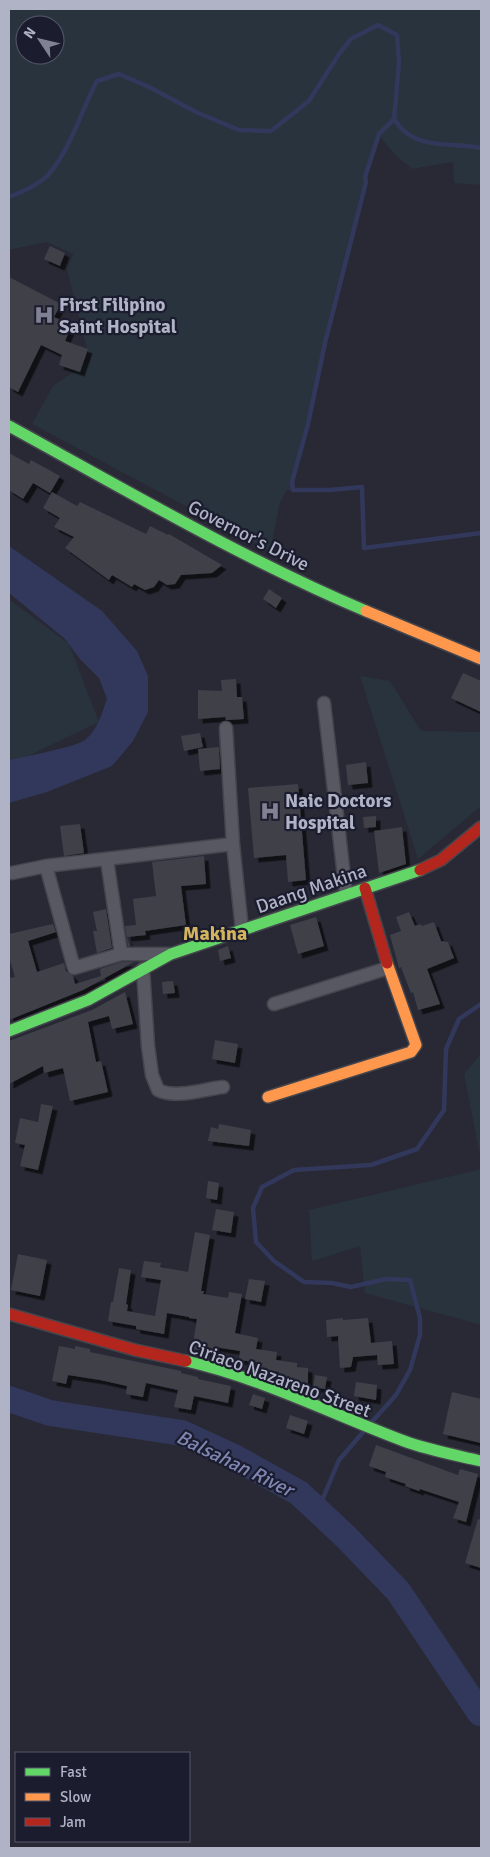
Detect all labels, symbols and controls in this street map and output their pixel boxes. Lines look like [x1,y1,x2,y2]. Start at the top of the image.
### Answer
north arrow [15,15,65,65]
text: N [20,24,40,42]
place label: First Filipino Saint Hospital [59,293,177,339]
hospital icon: First Filipino Saint Hospital [33,304,55,326]
street label: Governor's Drive [184,495,313,577]
place label: Naic Doctors Hospital [285,789,391,835]
hospital icon: Naic Doctors Hospital [259,800,281,822]
street label: Daang Makina [253,859,370,919]
district label: Makina [183,921,247,946]
street label: Ciriaco Nazareno Street [185,1335,374,1423]
water label: Balsahan River [172,1424,300,1504]
legend [15,1752,190,1842]
text: Fast [60,1763,87,1781]
text: Slow [60,1788,91,1806]
text: Jam [60,1813,86,1831]

